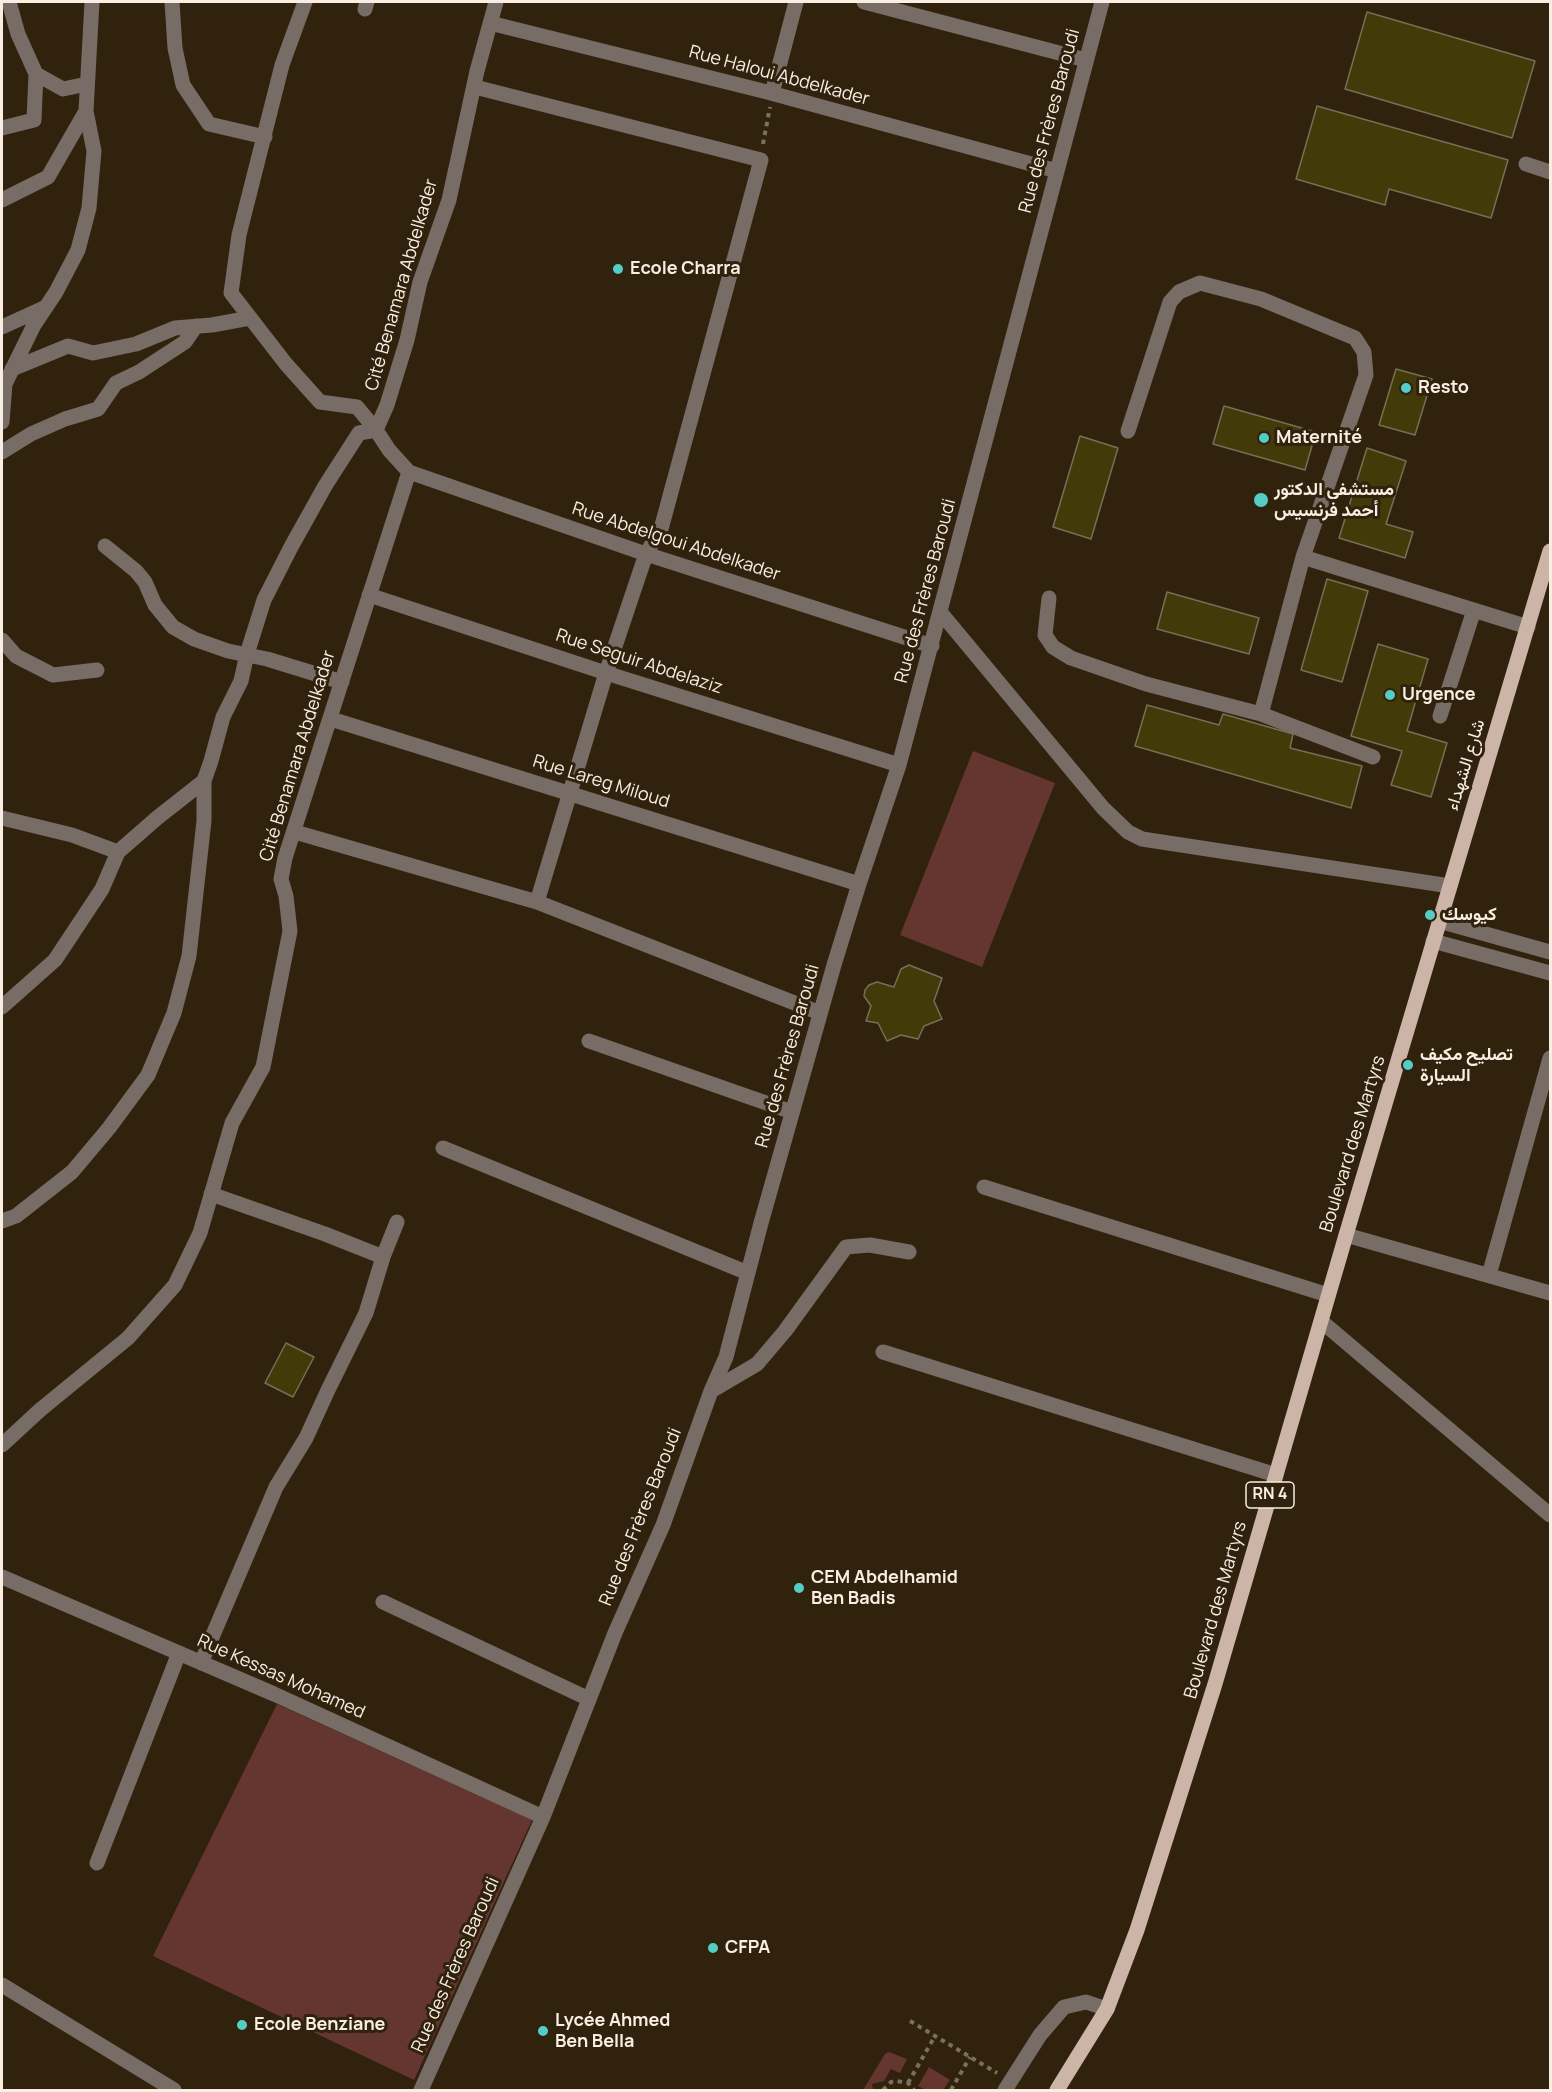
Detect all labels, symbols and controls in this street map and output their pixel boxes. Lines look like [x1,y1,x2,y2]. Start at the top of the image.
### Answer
street label: Rue des Frères Baroudi [1015,26,1085,216]
street label: Rue Haloui Abdelkader [686,42,872,110]
street label: Cité Benamara Abdelkader [361,177,443,393]
place label: Ecole Charra [630,258,741,280]
marker: Ecole Charra [611,262,625,276]
place label: Resto [1418,377,1469,399]
marker: Resto [1399,381,1413,395]
place label: Maternité [1276,427,1362,449]
marker: Maternité [1257,431,1271,445]
place label: مستشفى الدكتور أحمد فرنسيس [1274,479,1394,522]
marker: مستشفى الدكتور أحمد فرنسيس [1252,491,1270,509]
street label: Rue des Frères Baroudi [891,496,961,686]
street label: Rue Abdelgoui Abdelkader [569,498,783,586]
street label: Rue Seguir Abdelaziz [553,625,725,699]
street label: Cité Benamara Abdelkader [256,648,340,864]
place label: Urgence [1402,684,1475,706]
marker: Urgence [1383,688,1397,702]
street label: شارع الشهداء [1442,717,1490,813]
street label: Rue Lareg Miloud [530,751,672,813]
place label: كيوسك [1442,904,1497,926]
marker: كيوسك [1423,908,1437,922]
street label: Rue des Frères Baroudi [751,962,825,1150]
place label: تصليح مكيف السيارة [1420,1044,1513,1086]
street label: Boulevard des Martyrs [1316,1053,1390,1235]
marker: تصليح مكيف السيارة [1401,1058,1415,1072]
street label: Rue des Frères Baroudi [595,1425,687,1609]
road number: RN 4 [1246,1482,1294,1508]
street label: Boulevard des Martyrs [1180,1519,1252,1701]
place label: CEM Abdelhamid Ben Badis [811,1567,958,1610]
marker: CEM Abdelhamid Ben Badis [792,1581,806,1595]
street label: Rue Kessas Mohamed [194,1630,368,1724]
street label: Rue des Frères Baroudi [408,1874,504,2056]
place label: CFPA [725,1937,770,1959]
marker: CFPA [706,1941,720,1955]
place label: Lycée Ahmed Ben Bella [555,2010,670,2052]
place label: Ecole Benziane [254,2014,385,2036]
marker: Ecole Benziane [235,2018,249,2032]
marker: Lycée Ahmed Ben Bella [536,2024,550,2038]

